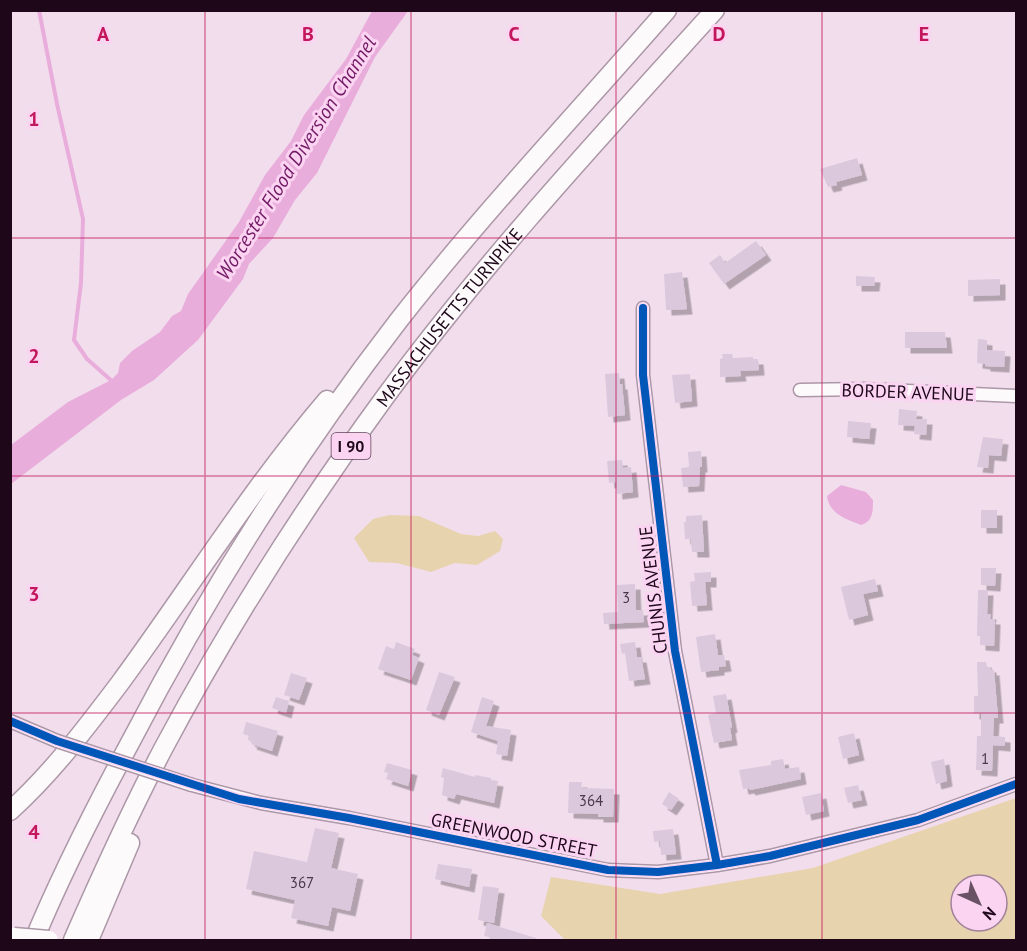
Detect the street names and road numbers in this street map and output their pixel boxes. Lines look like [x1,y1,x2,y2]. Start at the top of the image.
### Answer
street label: MASSACHUSETTS TURNPIKE [371,223,527,411]
street label: BORDER AVENUE [841,378,975,406]
road number: I 90 [332,433,370,459]
street label: CHUNIS AVENUE [634,525,672,655]
street label: GREENWOOD STREET [429,808,599,862]

